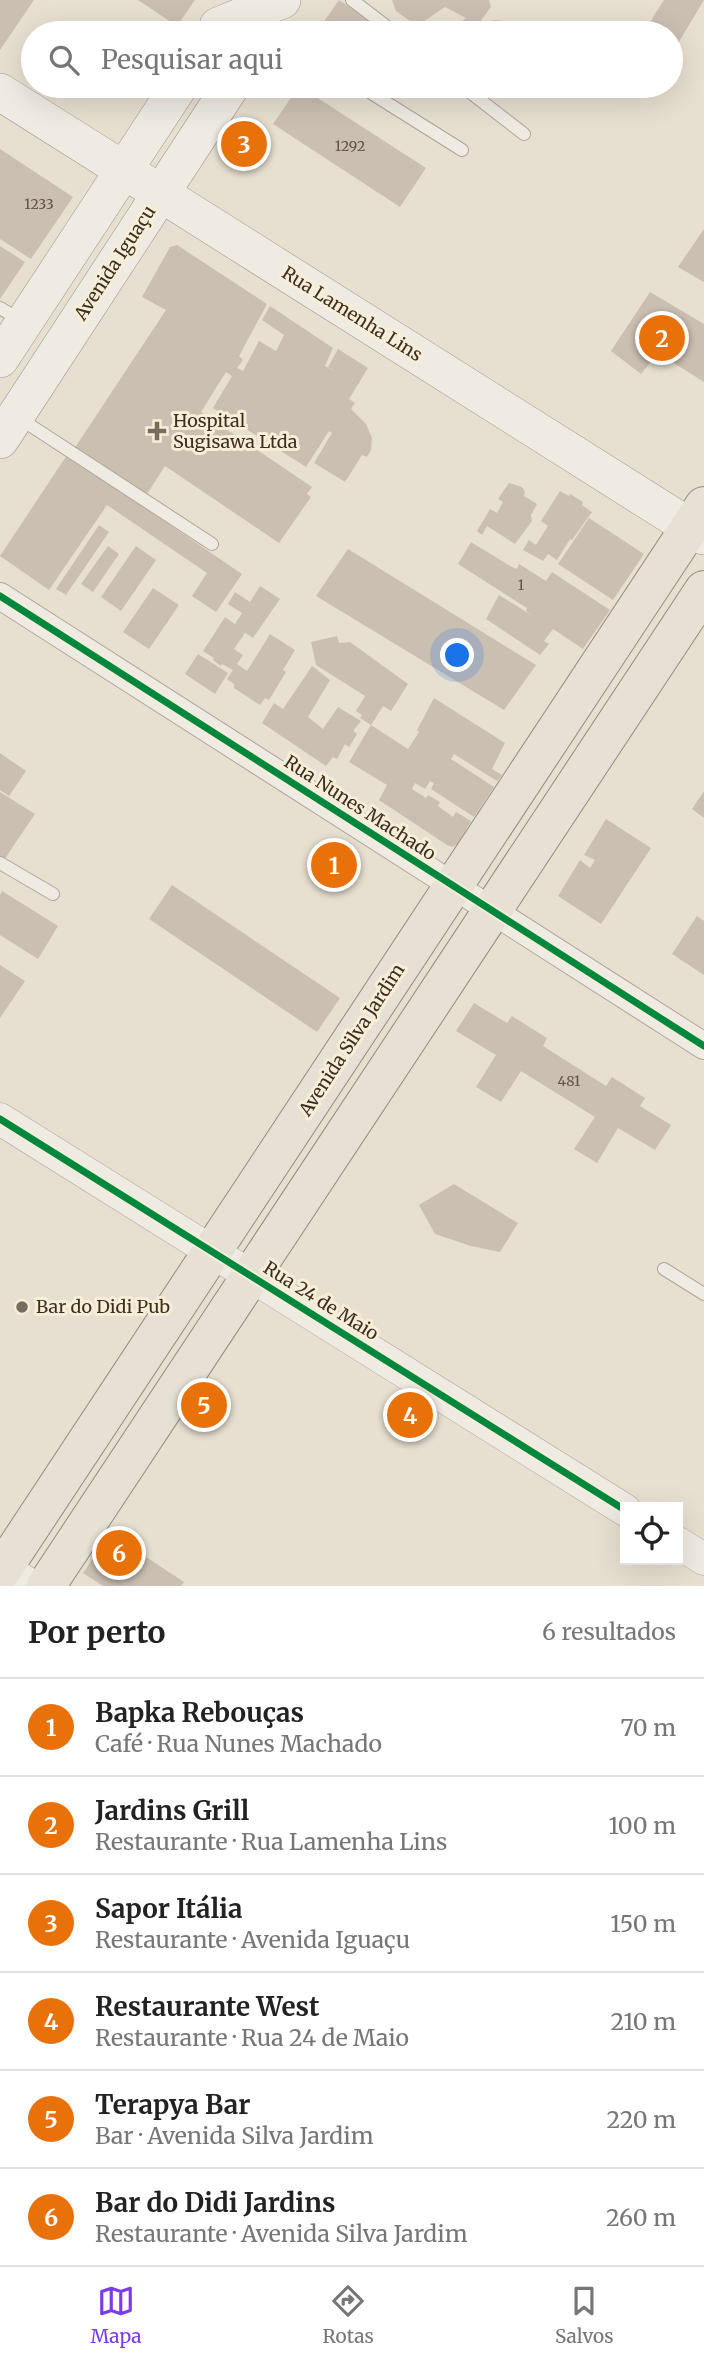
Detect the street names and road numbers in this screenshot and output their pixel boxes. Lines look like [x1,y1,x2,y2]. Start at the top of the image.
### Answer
street label: Avenida Iguaçu [68,201,160,325]
street label: Rua Lamenha Lins [278,261,427,366]
street label: Rua Nunes Machado [280,750,440,865]
street label: Avenida Silva Jardim [293,959,410,1121]
street label: Rua 24 de Maio [259,1256,383,1345]

